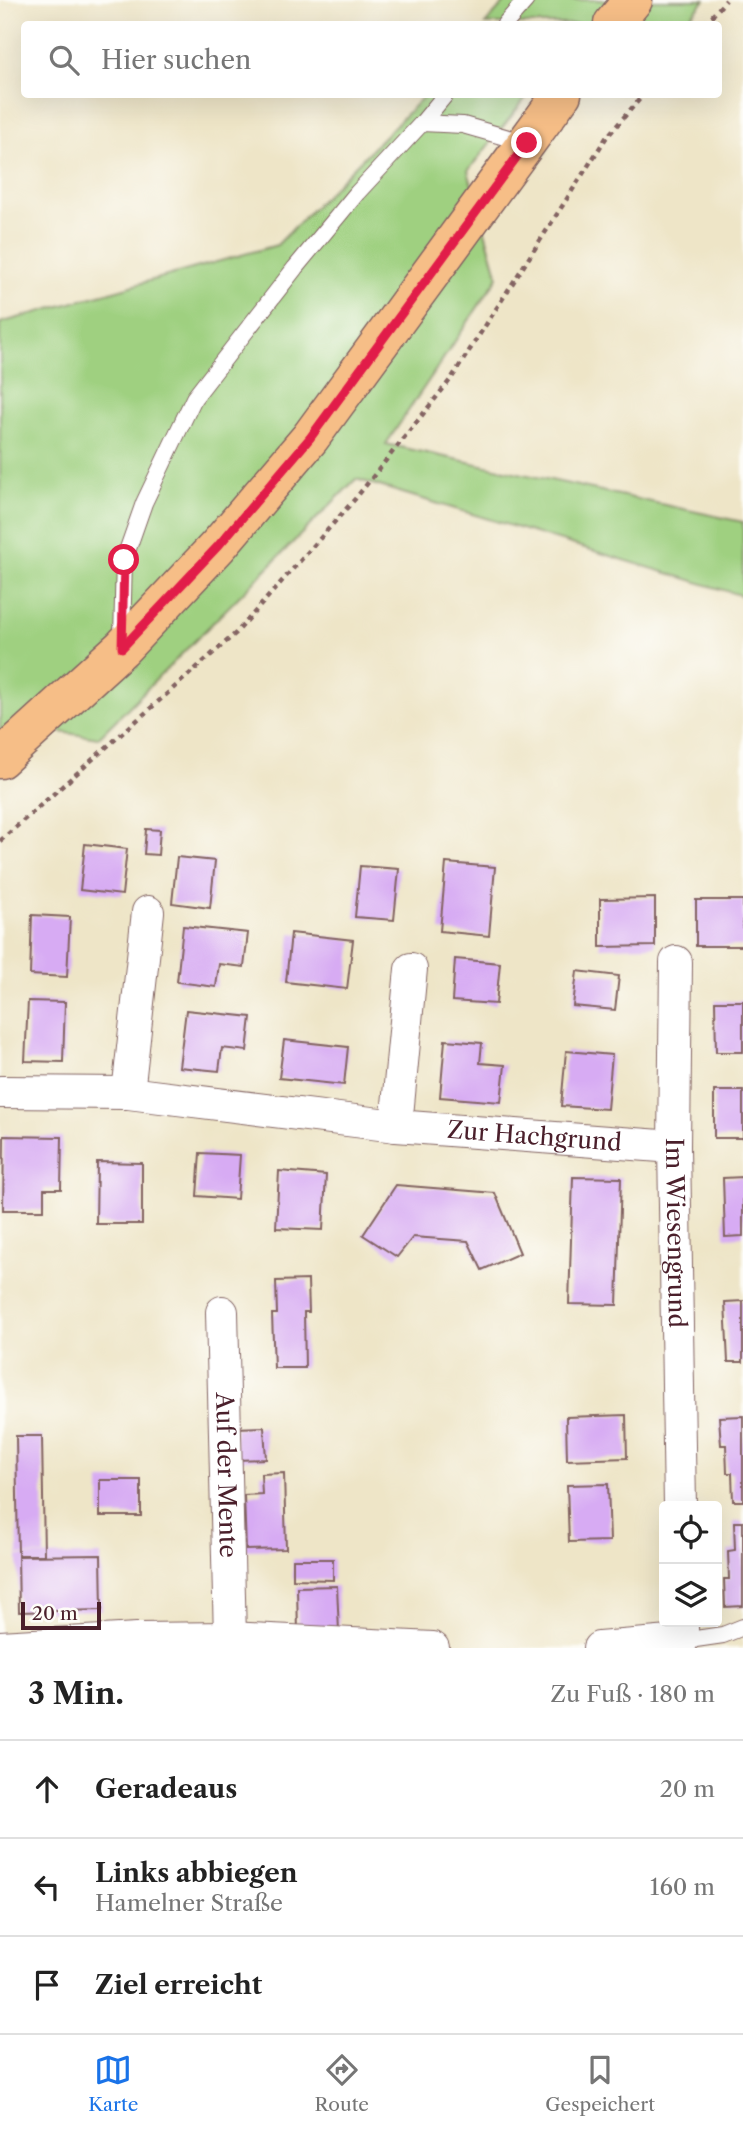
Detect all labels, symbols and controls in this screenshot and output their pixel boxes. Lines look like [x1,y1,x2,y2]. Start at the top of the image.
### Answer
search box [21,21,722,98]
icon: search [45,41,83,79]
text: Hier suchen [101,44,251,76]
route end [511,127,542,158]
route start [108,544,139,575]
street label: Zur Hachgrund [446,1115,623,1157]
street label: Im Wiesengrund [660,1138,692,1329]
street label: Auf der Mente [210,1391,243,1558]
map controls [659,1501,722,1627]
button: locate [659,1501,722,1564]
button: layers [659,1564,722,1627]
scale bar [21,1599,102,1631]
text: 20 m [32,1602,78,1625]
text: 3 Min. [28,1675,124,1712]
text: Zu Fuß · 180 m [551,1680,715,1708]
icon: ahead [28,1770,66,1808]
text: Geradeaus [95,1773,237,1805]
text: 20 m [660,1775,715,1803]
text: Links abbiegen [95,1857,298,1889]
icon: left [28,1868,66,1906]
text: 160 m [650,1873,715,1901]
text: Hamelner Straße [95,1889,283,1917]
icon: arrive [28,1966,66,2004]
text: Ziel erreicht [95,1969,262,2001]
tab: Karte [88,2051,138,2116]
tab: Route [315,2051,369,2116]
tab: Gespeichert [545,2051,655,2116]

